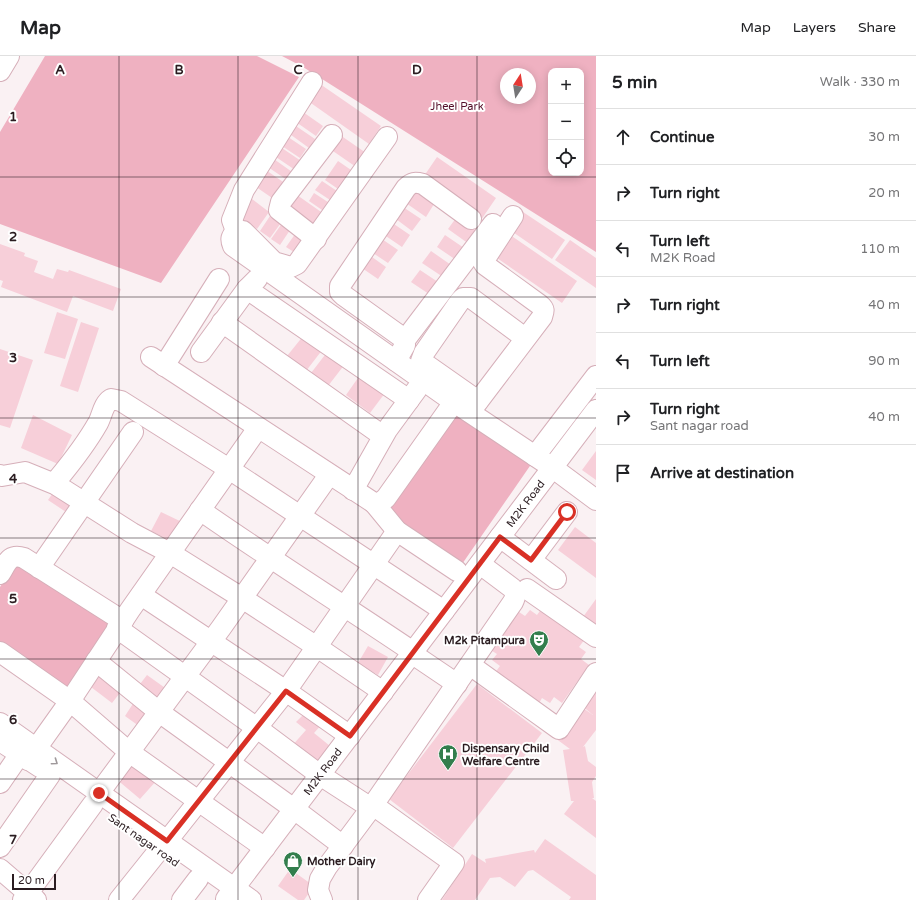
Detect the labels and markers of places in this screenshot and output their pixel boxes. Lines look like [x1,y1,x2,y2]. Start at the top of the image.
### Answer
theatre icon: M2k Pitampura [528,629,550,657]
place label: M2k Pitampura [444,634,525,648]
place label: Dispensary Child Welfare Centre [462,742,549,768]
hospital icon: Dispensary Child Welfare Centre [437,743,459,771]
shop icon: Mother Dairy [282,850,304,878]
place label: Mother Dairy [307,855,376,869]

